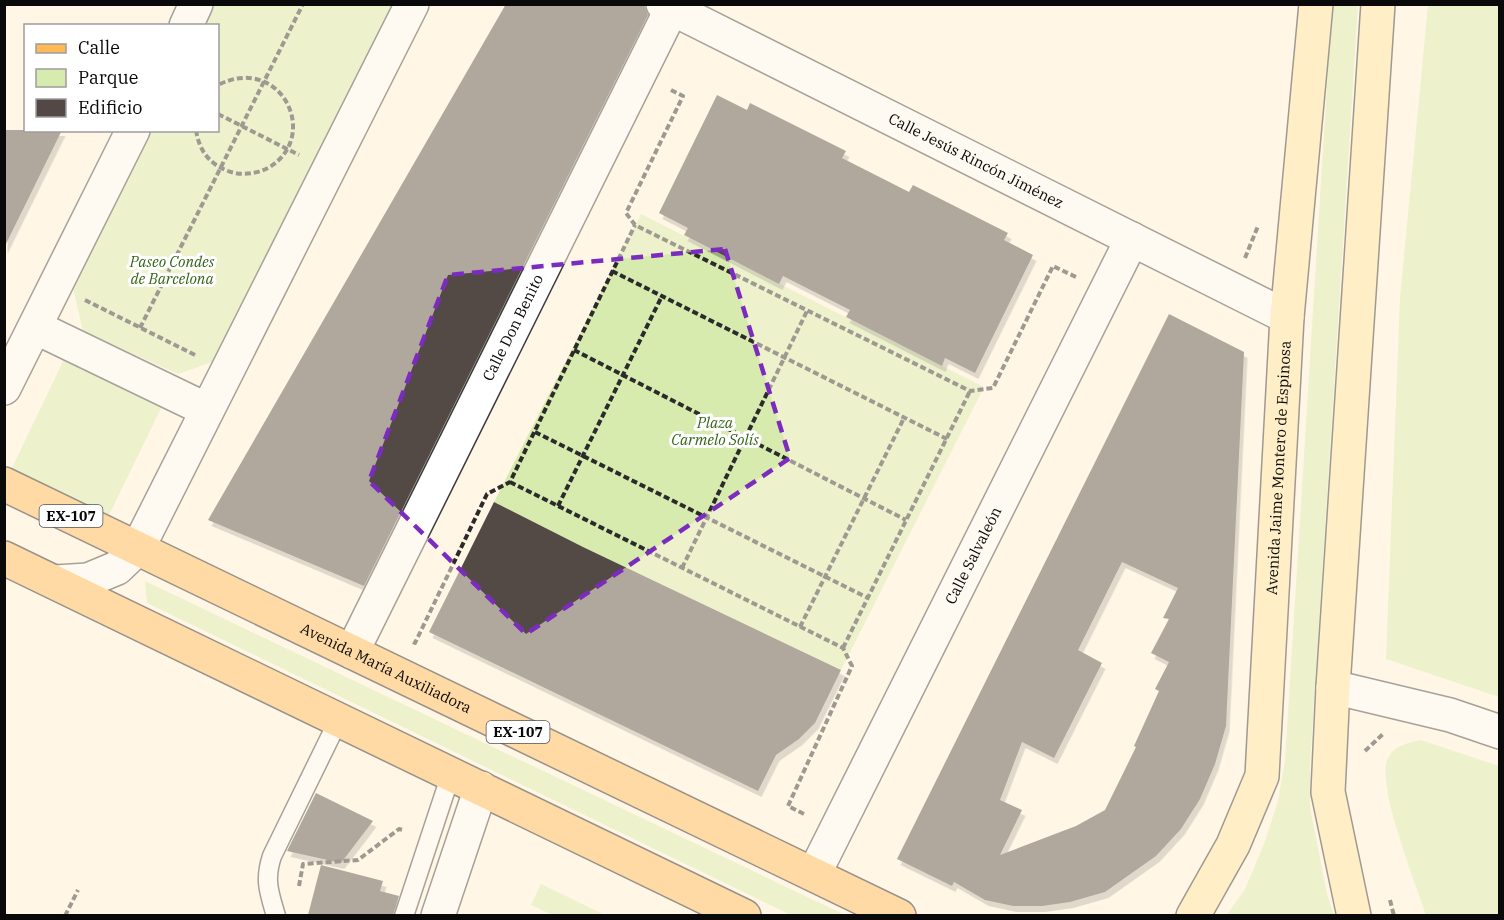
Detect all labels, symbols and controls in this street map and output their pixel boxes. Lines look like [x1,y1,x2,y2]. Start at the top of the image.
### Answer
legend [24,24,219,132]
text: Calle [78,36,120,59]
text: Parque [78,66,138,89]
text: Edificio [78,96,142,119]
street label: Calle Jesús Rincón Jiménez [885,109,1067,212]
park label: Paseo Condes de Barcelona [129,252,215,288]
street label: Calle Don Benito [478,271,547,384]
street label: Avenida Jaime Montero de Espinosa [1262,340,1295,595]
park label: Plaza Carmelo Solís [671,413,759,449]
street label: Calle Salvaleón [941,503,1005,607]
road number: EX-107 [40,505,103,527]
street label: Avenida María Auxiliadora [297,619,475,717]
road number: EX-107 [486,721,550,743]

